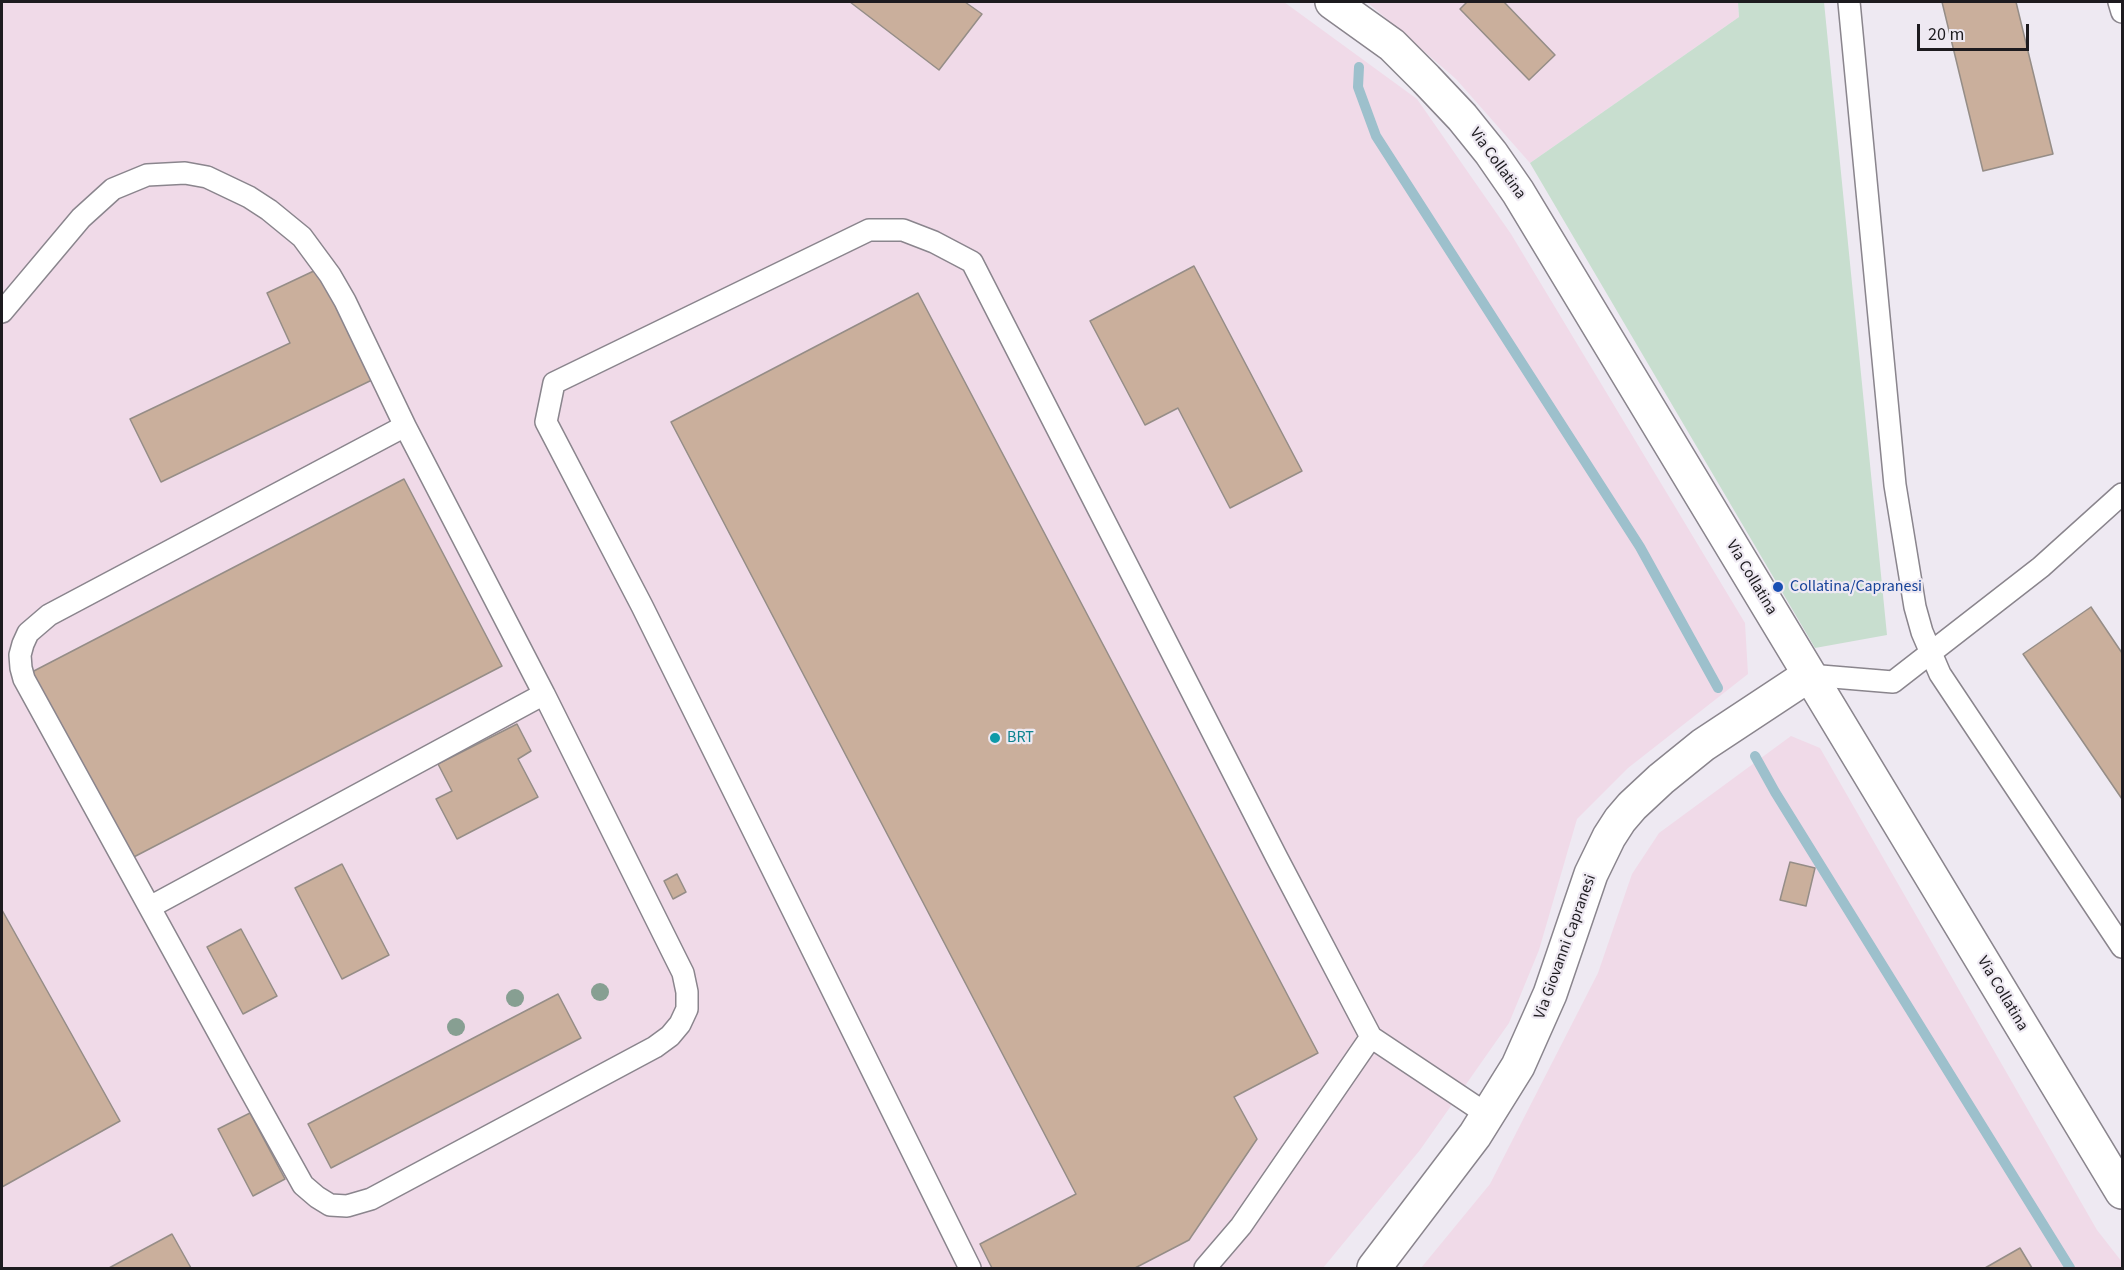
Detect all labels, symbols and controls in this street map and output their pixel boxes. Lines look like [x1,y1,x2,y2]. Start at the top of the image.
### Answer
scale bar [1920,12,2032,50]
text: 20 m [1928,22,1964,47]
street label: Via Collatina [1465,125,1529,203]
street label: Via Collatina [1721,537,1781,619]
place label: Collatina/Capranesi [1790,577,1922,597]
marker: Collatina/Capranesi [1771,580,1785,594]
place label: BRT [1007,728,1034,748]
marker: BRT [988,731,1002,745]
street label: Via Giovanni Capranesi [1531,872,1601,1022]
street label: Via Collatina [1972,953,2032,1035]

